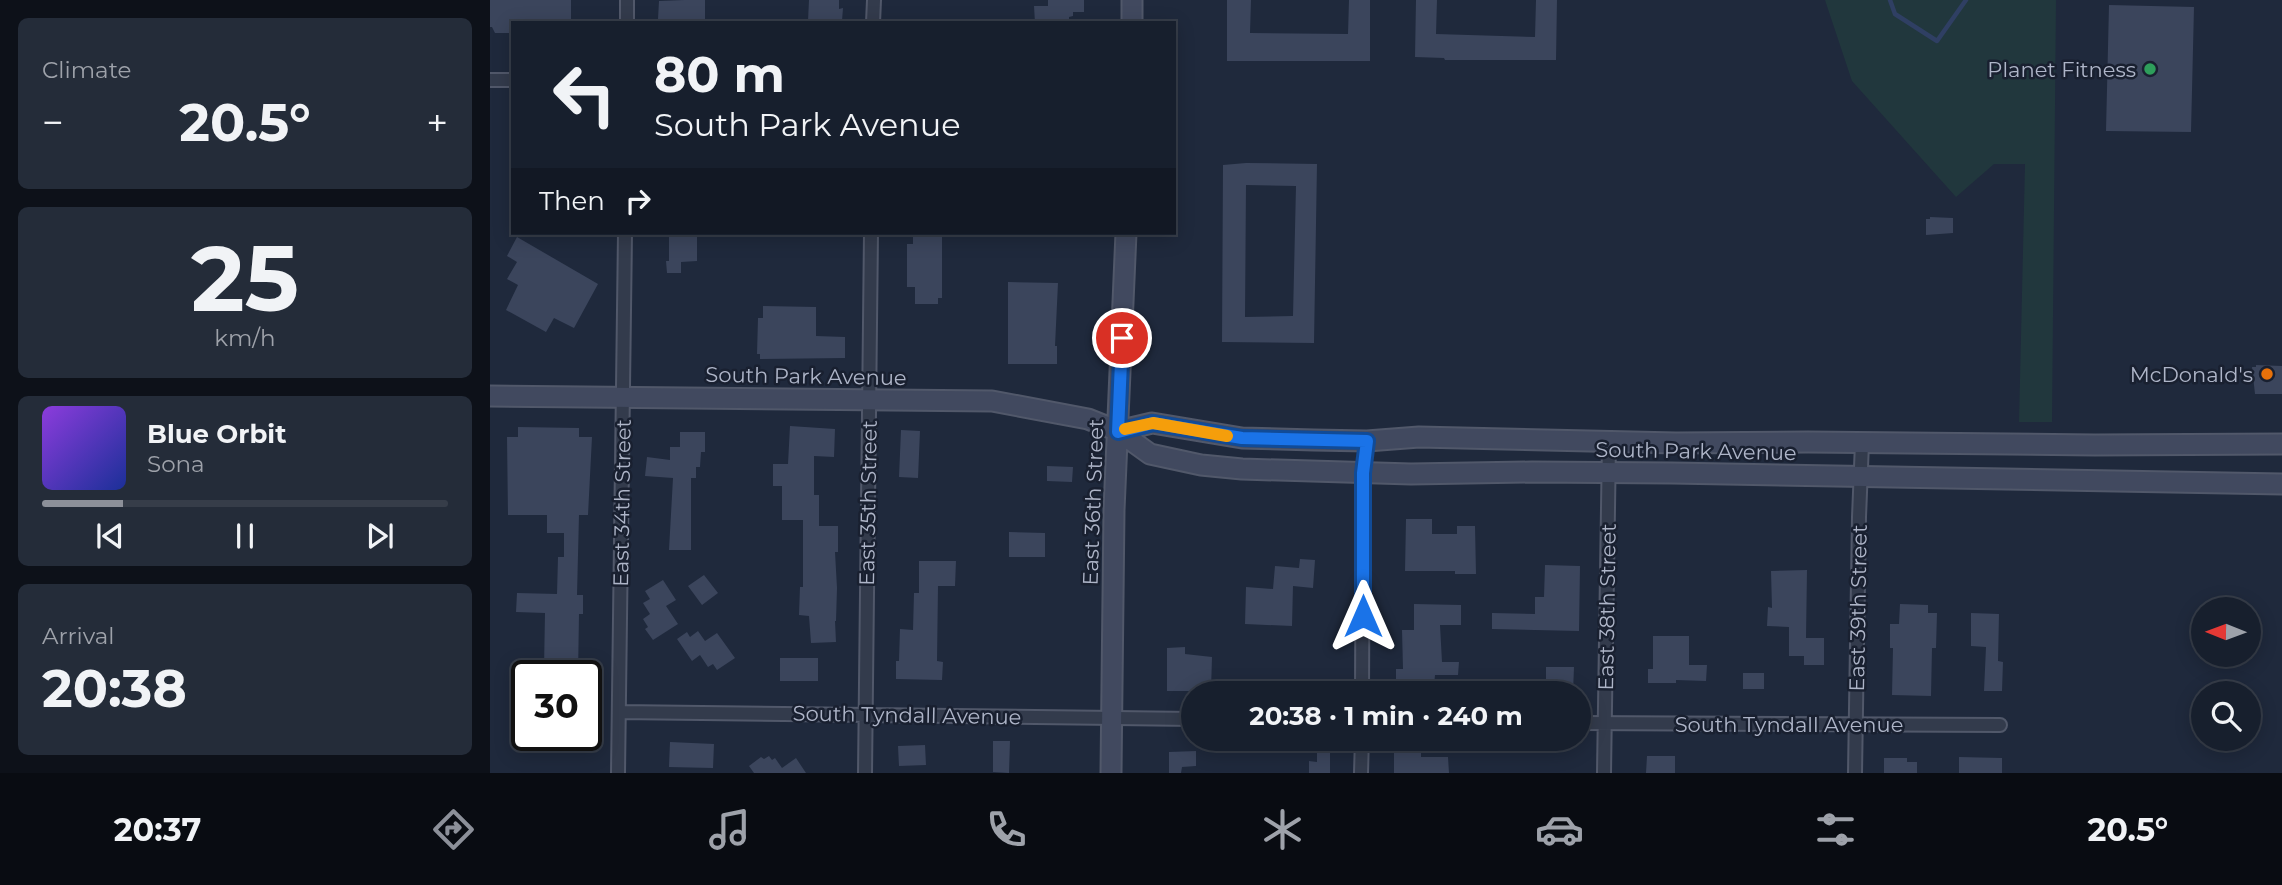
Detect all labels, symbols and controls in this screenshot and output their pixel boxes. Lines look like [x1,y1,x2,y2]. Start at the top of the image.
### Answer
text: 80 m [654,45,785,104]
icon: left [539,49,630,140]
text: Climate [42,56,131,84]
place label: Planet Fitness [1987,57,2136,82]
marker: Planet Fitness [2142,61,2158,77]
text: 20.5° [179,91,311,154]
text: − [42,99,64,146]
text: + [426,99,448,146]
text: South Park Avenue [654,105,961,144]
icon: right [619,182,657,220]
text: Then [539,185,605,217]
text: 25 [191,223,299,334]
pin [1092,308,1152,368]
icon: arrive [1103,319,1141,357]
text: km/h [214,324,276,352]
street label: South Park Avenue [705,362,907,390]
place label: McDonald's [2130,362,2253,387]
marker: McDonald's [2259,366,2275,382]
text: Blue Orbit [147,418,286,450]
street label: East 36th Street [1078,418,1108,586]
street label: East 34th Street [608,419,636,587]
street label: East 35th Street [854,420,882,586]
street label: South Park Avenue [1595,437,1797,465]
text: Sona [147,450,205,478]
icon: previous [91,517,129,555]
icon: pause [226,517,264,555]
icon: next [361,517,399,555]
street label: East 38th Street [1593,523,1621,691]
street label: East 39th Street [1844,524,1872,692]
position arrow [1326,579,1400,653]
north arrow [2191,597,2261,667]
map controls [2191,597,2261,751]
text: Arrival [42,622,115,650]
text: 20:38 [42,657,187,720]
speed limit sign: 30 [511,660,602,751]
button: search [2191,681,2261,751]
text: 20:38 · 1 min · 240 m [1249,700,1523,732]
street label: South Tyndall Avenue [792,701,1022,729]
street label: South Tyndall Avenue [1675,712,1903,737]
icon: directions [429,805,478,854]
icon: music [705,805,754,854]
icon: phone [982,805,1031,854]
icon: climate [1258,805,1307,854]
icon: car [1535,805,1584,854]
icon: filters [1811,805,1860,854]
text: 20:37 [114,810,201,849]
text: 20.5° [2087,810,2168,849]

